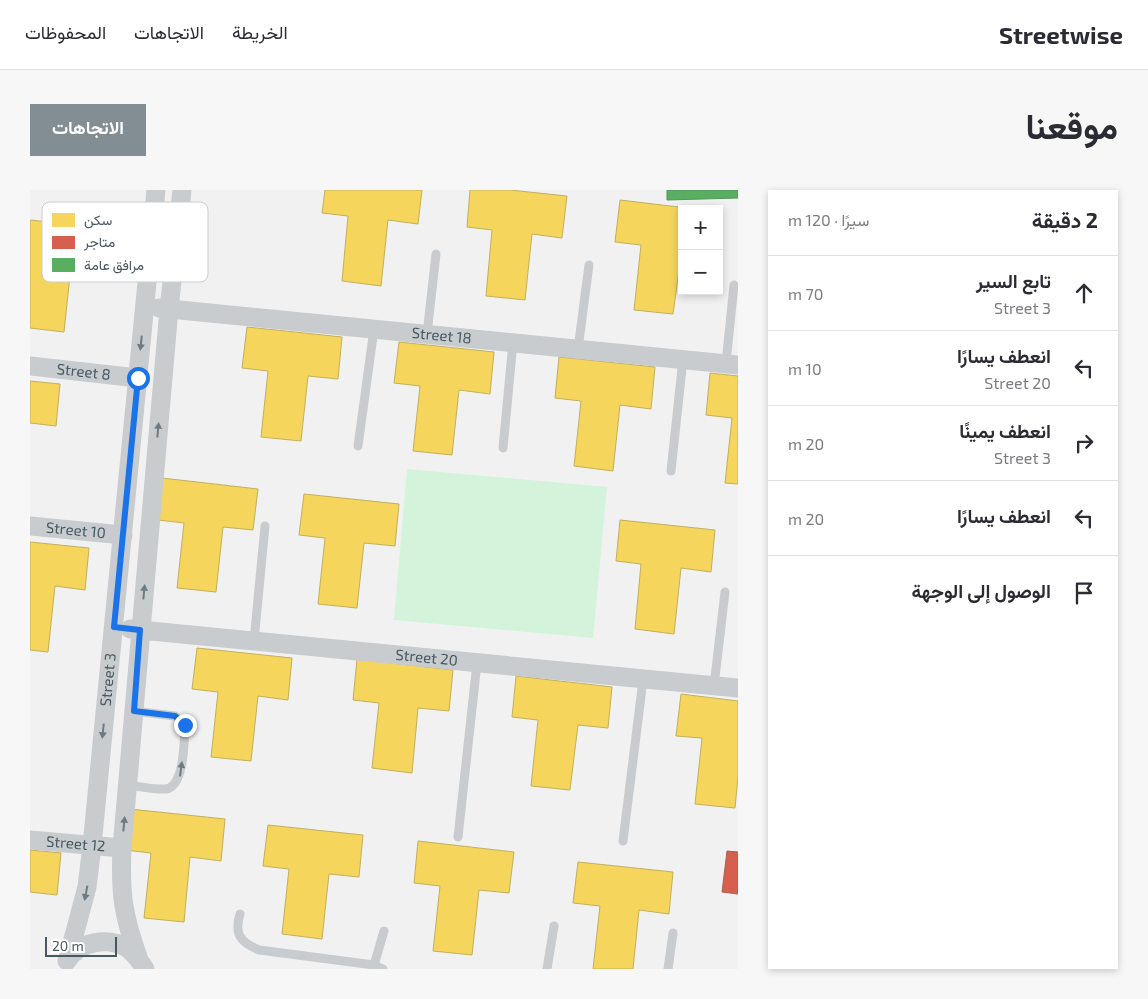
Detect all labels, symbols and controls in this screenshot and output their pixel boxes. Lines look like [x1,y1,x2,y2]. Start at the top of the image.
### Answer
text: Streetwise [999,20,1123,49]
text: المحفوظات [25,21,106,43]
text: الاتجاهات [134,21,204,43]
text: الخريطة [232,21,288,43]
button: الاتجاهات [30,104,146,156]
text: موقعنا [1025,104,1118,146]
legend [42,202,208,282]
map controls [678,205,723,295]
button: + [678,205,723,250]
text: 2 دقيقة [1032,207,1098,232]
text: سيرًا · 120 m [788,210,869,229]
text: سكن [84,211,112,229]
text: متاجر [83,233,115,251]
button: − [678,250,723,295]
text: مرافق عامة [84,256,144,274]
text: تابع السير [976,269,1051,292]
icon: ahead [1070,279,1098,307]
text: 70 m [788,284,823,303]
text: Street 3 [994,298,1051,317]
street label: Street 18 [411,323,473,347]
one-way arrow [137,335,145,351]
text: انعطف يسارًا [957,344,1051,367]
icon: left [1070,354,1098,382]
street label: Street 8 [56,359,112,383]
text: 10 m [788,359,822,378]
route start [127,367,150,390]
text: Street 20 [984,373,1051,392]
text: انعطف يمينًا [959,419,1051,442]
one-way arrow [155,422,163,438]
icon: right [1070,429,1098,457]
text: 20 m [788,434,824,453]
text: Street 3 [994,448,1051,467]
text: انعطف يسارًا [957,504,1051,527]
icon: left [1070,504,1098,532]
text: 20 m [788,509,824,528]
street label: Street 10 [45,518,107,541]
text: الوصول إلى الوجهة [911,579,1051,602]
icon: arrive [1070,579,1098,607]
one-way arrow [140,584,148,600]
street label: Street 20 [395,645,459,669]
street label: Street 3 [96,652,119,707]
route end [174,714,197,737]
one-way arrow [99,723,107,739]
one-way arrow [177,760,185,776]
one-way arrow [120,815,128,831]
street label: Street 12 [45,831,106,855]
one-way arrow [81,885,89,901]
scale bar [45,934,118,957]
text: 20 m [52,937,84,954]

